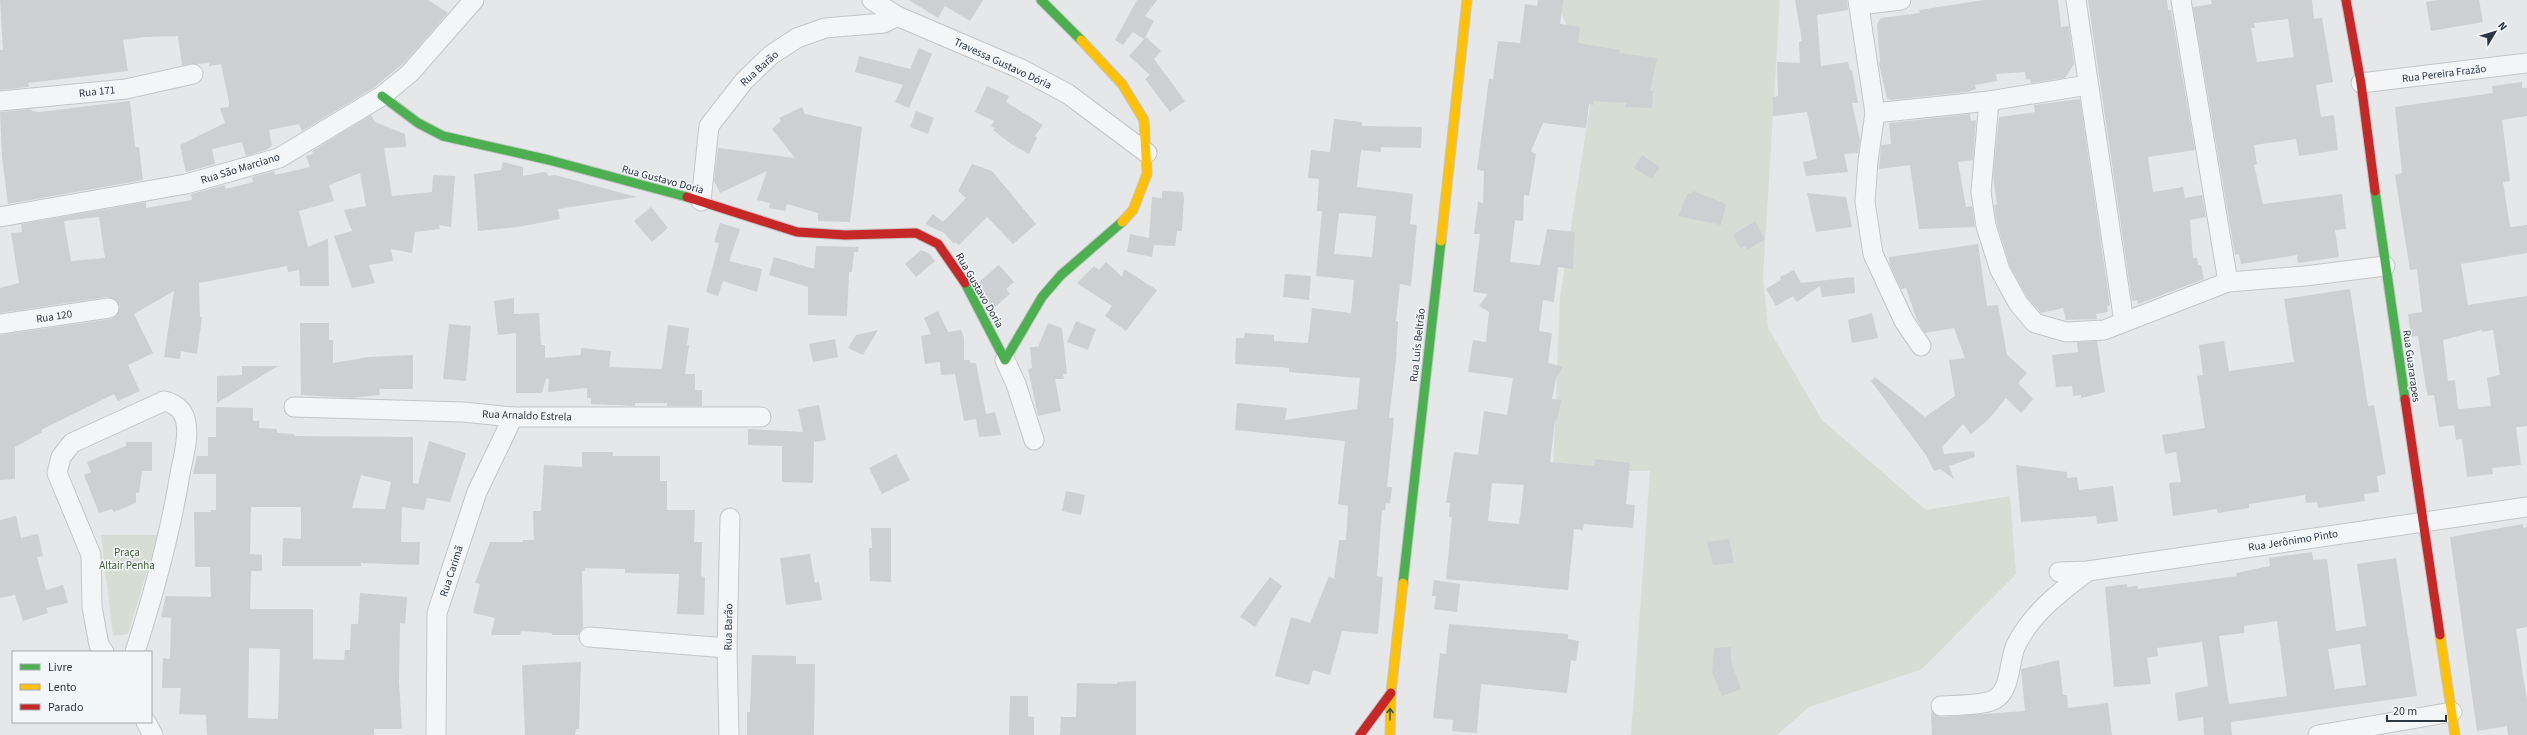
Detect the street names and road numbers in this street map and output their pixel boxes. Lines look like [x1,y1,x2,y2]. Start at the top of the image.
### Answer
street label: Travessa Gustavo Dória [951,34,1054,93]
street label: Rua Barão [737,47,782,90]
street label: Rua Pereira Frazão [2401,61,2487,86]
street label: Rua 171 [78,82,116,101]
street label: Rua São Marciano [199,149,282,188]
street label: Rua Gustavo Doria [620,161,705,198]
street label: Rua Gustavo Doria [952,250,1007,330]
street label: Rua 120 [35,306,73,327]
street label: Rua Luís Beltrão [1406,307,1429,383]
street label: Rua Guararapes [2399,329,2424,403]
street label: Rua Arnaldo Estrela [482,406,572,425]
street label: Rua Jerônimo Pinto [2247,526,2339,555]
street label: Rua Carimã [436,544,467,599]
street label: Rua Barão [721,603,736,651]

